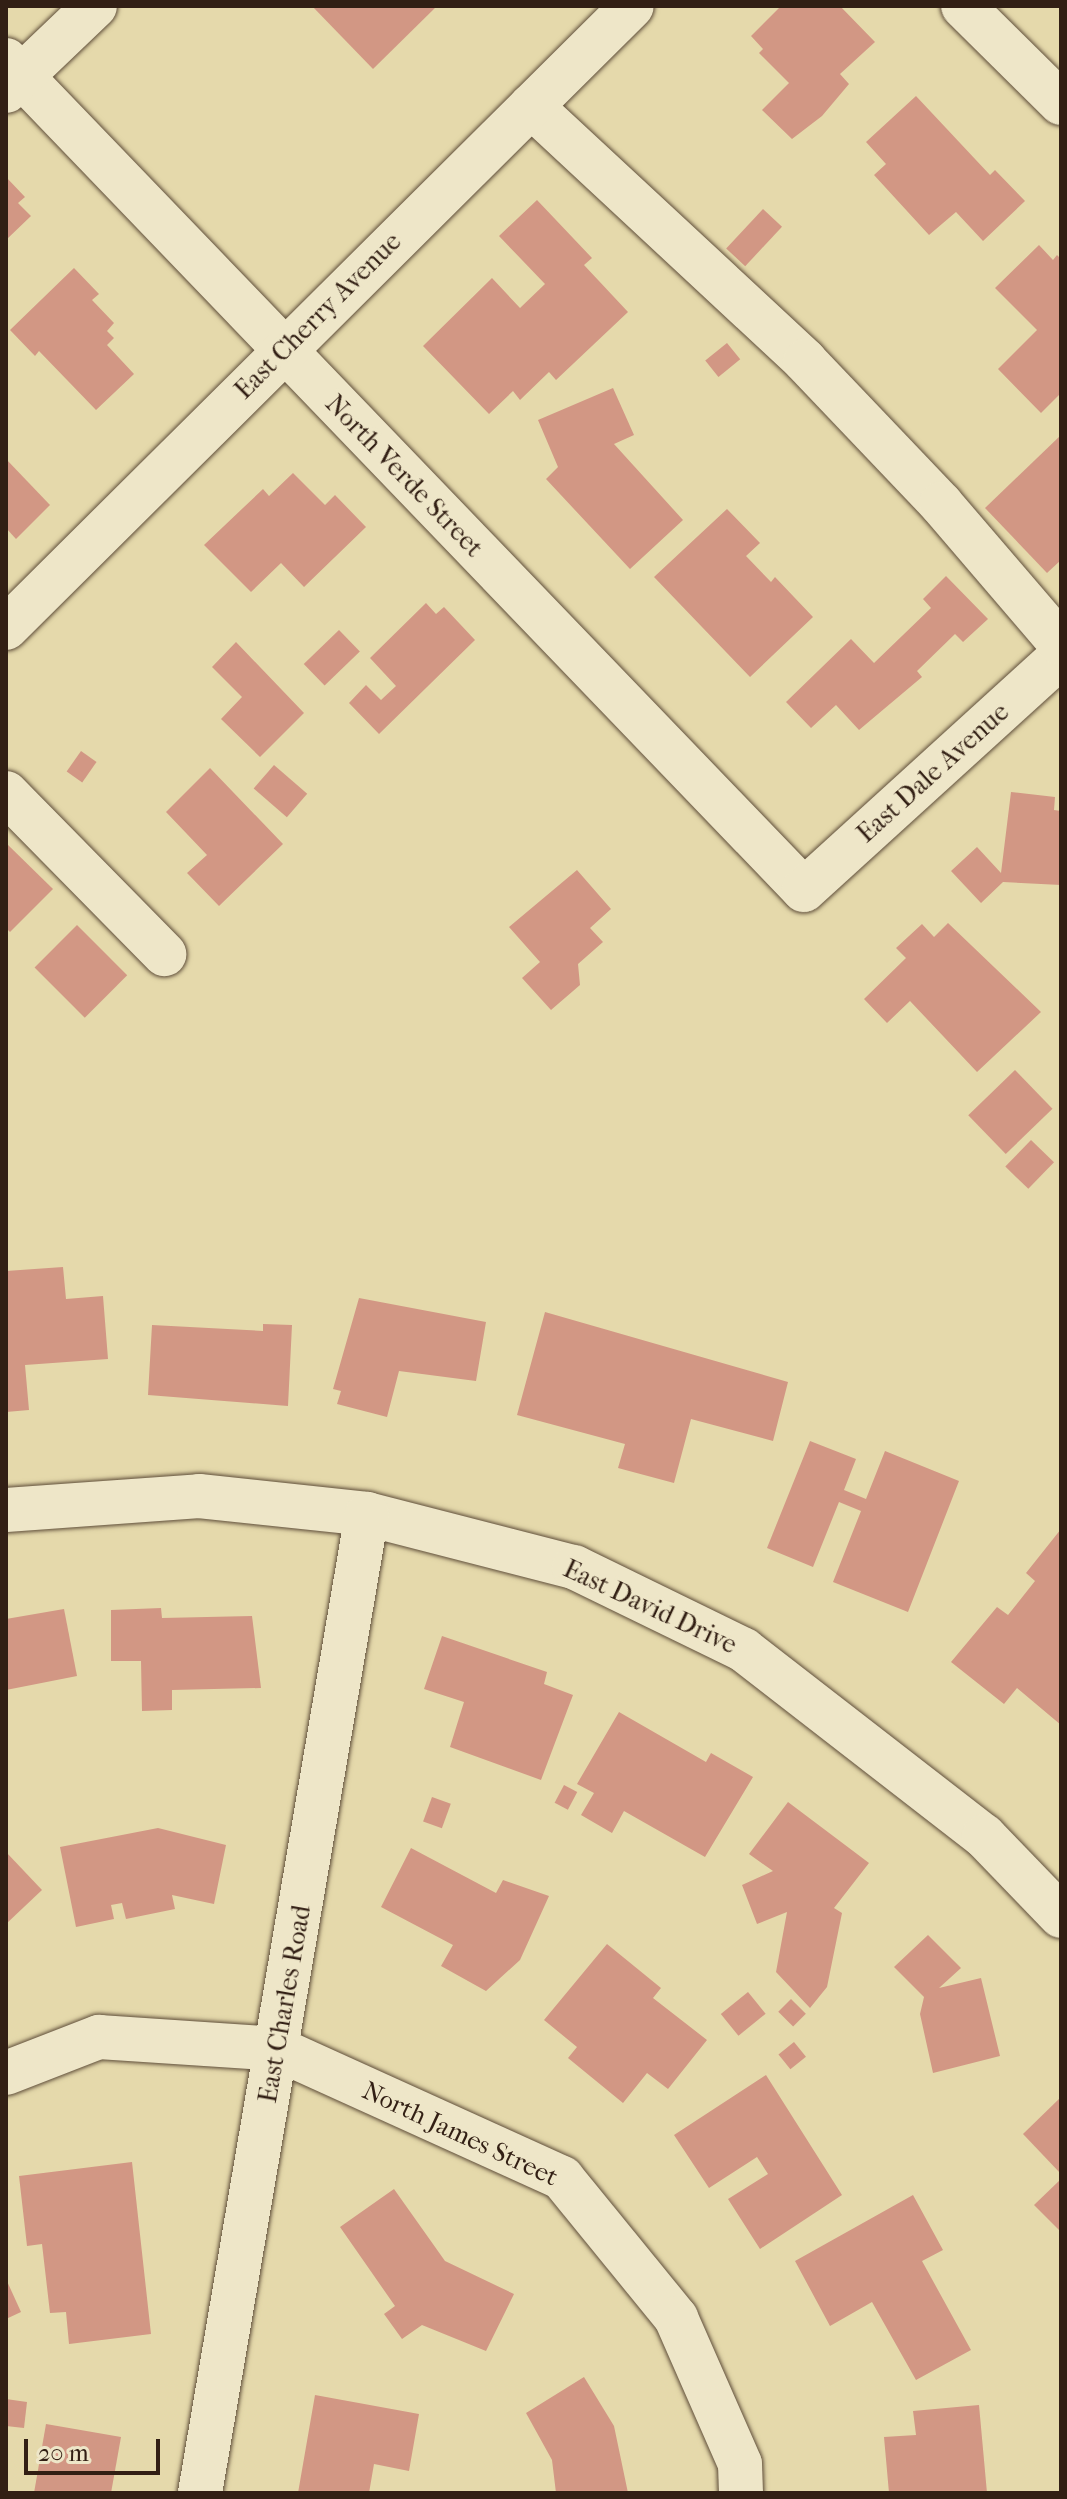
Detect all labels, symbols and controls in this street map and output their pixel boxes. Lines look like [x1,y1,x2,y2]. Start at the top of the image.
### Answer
street label: East Cherry Avenue [228,226,408,406]
street label: North Verde Street [319,388,489,564]
street label: East Dale Avenue [851,697,1015,849]
street label: East David Drive [558,1553,742,1661]
street label: East Charles Road [252,1903,318,2105]
street label: North James Street [357,2075,563,2193]
scale bar [28,2423,164,2473]
text: 20 m [38,2439,89,2467]

